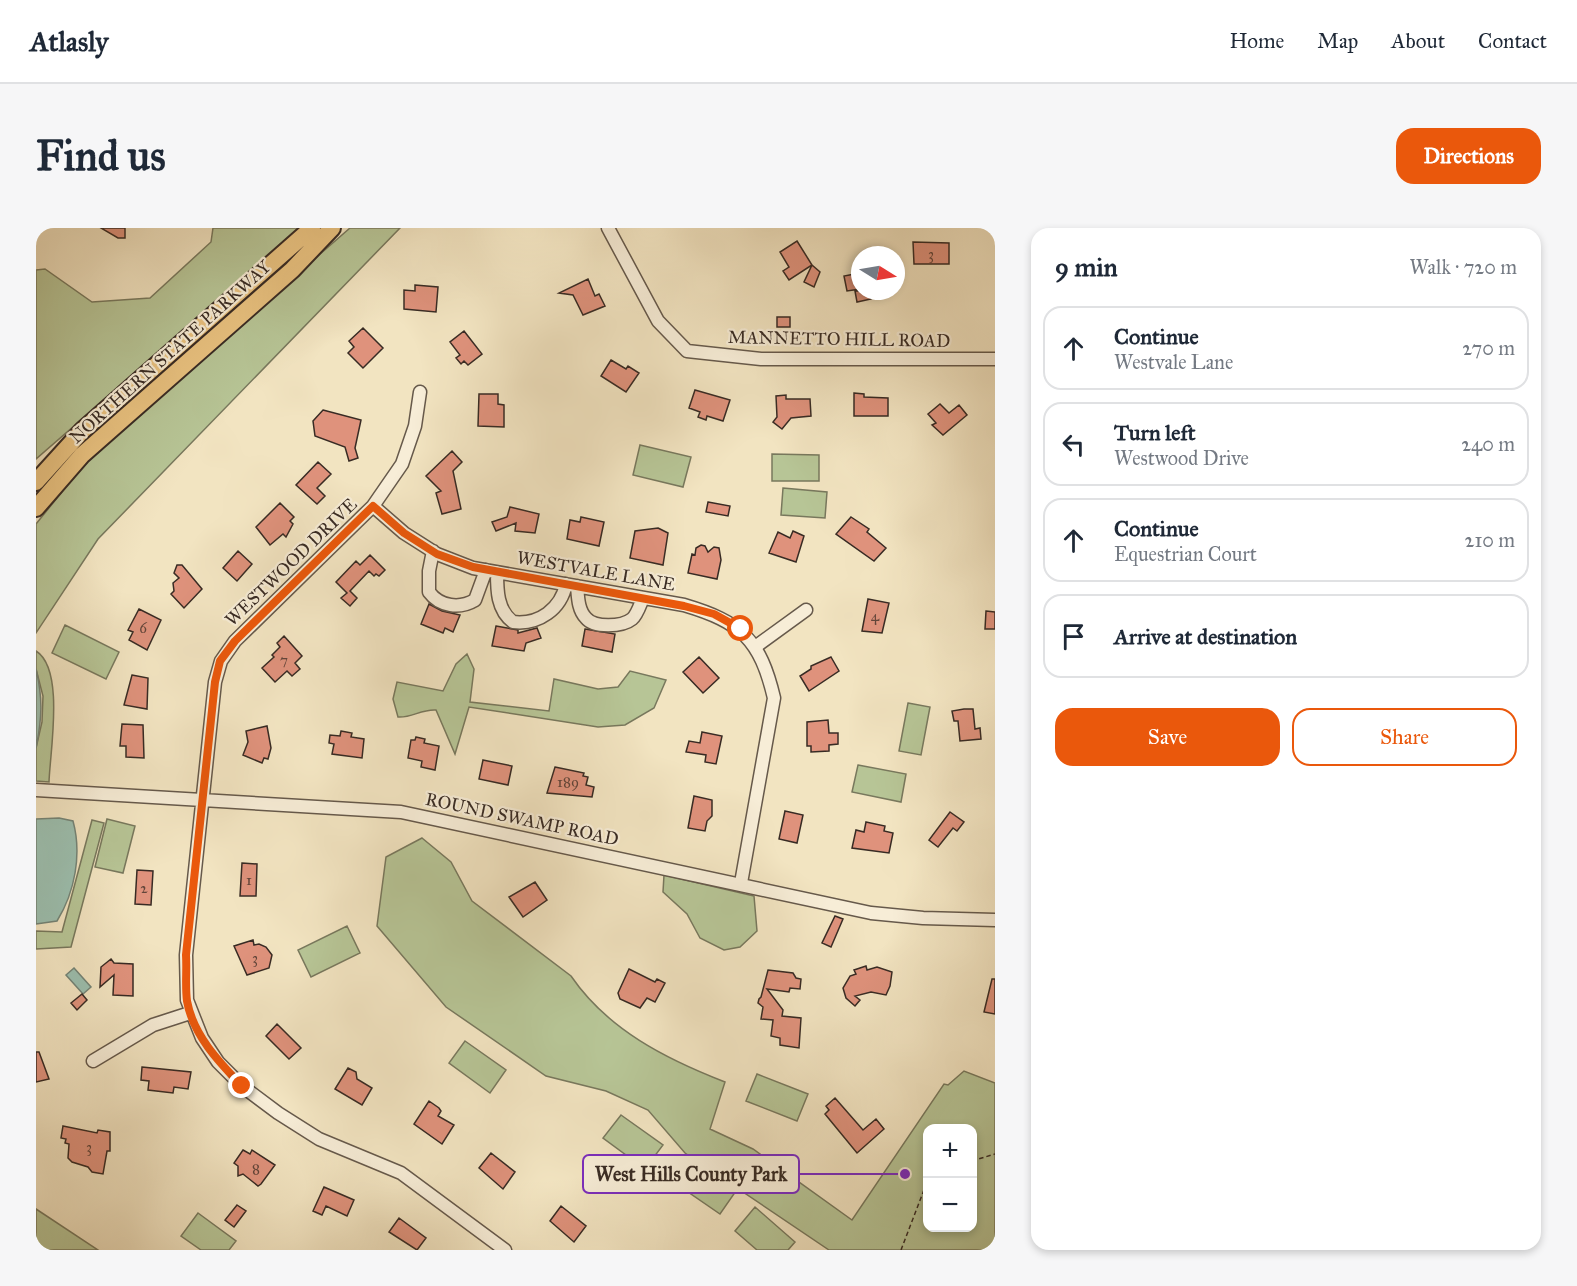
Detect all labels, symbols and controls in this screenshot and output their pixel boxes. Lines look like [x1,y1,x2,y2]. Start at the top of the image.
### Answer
text: Atlasly [30,24,108,59]
text: Home [1229,28,1284,54]
text: Map [1317,28,1358,54]
text: About [1391,28,1445,54]
text: Contact [1478,28,1547,54]
button: Directions [1396,128,1541,184]
text: Find us [36,130,166,182]
house number: 3 [928,245,934,263]
north arrow [851,246,905,300]
text: 9 min [1055,251,1118,283]
street label: NORTHERN STATE PARKWAY [65,255,276,448]
text: Walk · 720 m [1410,255,1517,279]
text: Continue [1114,323,1199,350]
street label: MANNETTO HILL ROAD [728,326,950,352]
icon: ahead [1057,332,1090,365]
text: 270 m [1462,336,1515,360]
text: Westvale Lane [1114,350,1233,374]
text: Turn left [1114,419,1196,446]
icon: left [1057,428,1090,461]
text: 240 m [1461,432,1515,456]
text: Westwood Drive [1114,446,1249,470]
street label: WESTWOOD DRIVE [221,493,362,631]
text: Continue [1114,515,1199,542]
icon: ahead [1057,524,1090,557]
text: 210 m [1465,528,1515,552]
text: Equestrian Court [1114,542,1257,566]
street label: WESTVALE LANE [515,546,677,596]
house number: 4 [871,607,880,625]
route start [727,615,753,641]
house number: 6 [139,619,148,637]
icon: arrive [1057,620,1090,653]
text: Arrive at destination [1114,623,1297,650]
house number: 7 [280,651,288,669]
button: Save [1055,708,1280,766]
button: Share [1292,708,1517,766]
house number: 189 [557,773,579,791]
street label: ROUND SWAMP ROAD [423,788,621,850]
house number: 1 [246,871,252,889]
house number: 2 [140,879,148,897]
house number: 3 [252,949,258,967]
route end [228,1072,254,1098]
map controls [923,1124,977,1232]
button: + [923,1124,977,1178]
house number: 3 [86,1138,92,1156]
callout: West Hills County Park [583,1155,799,1193]
house number: 8 [252,1160,260,1178]
text: West Hills County Park [595,1162,788,1187]
button: − [923,1178,977,1232]

